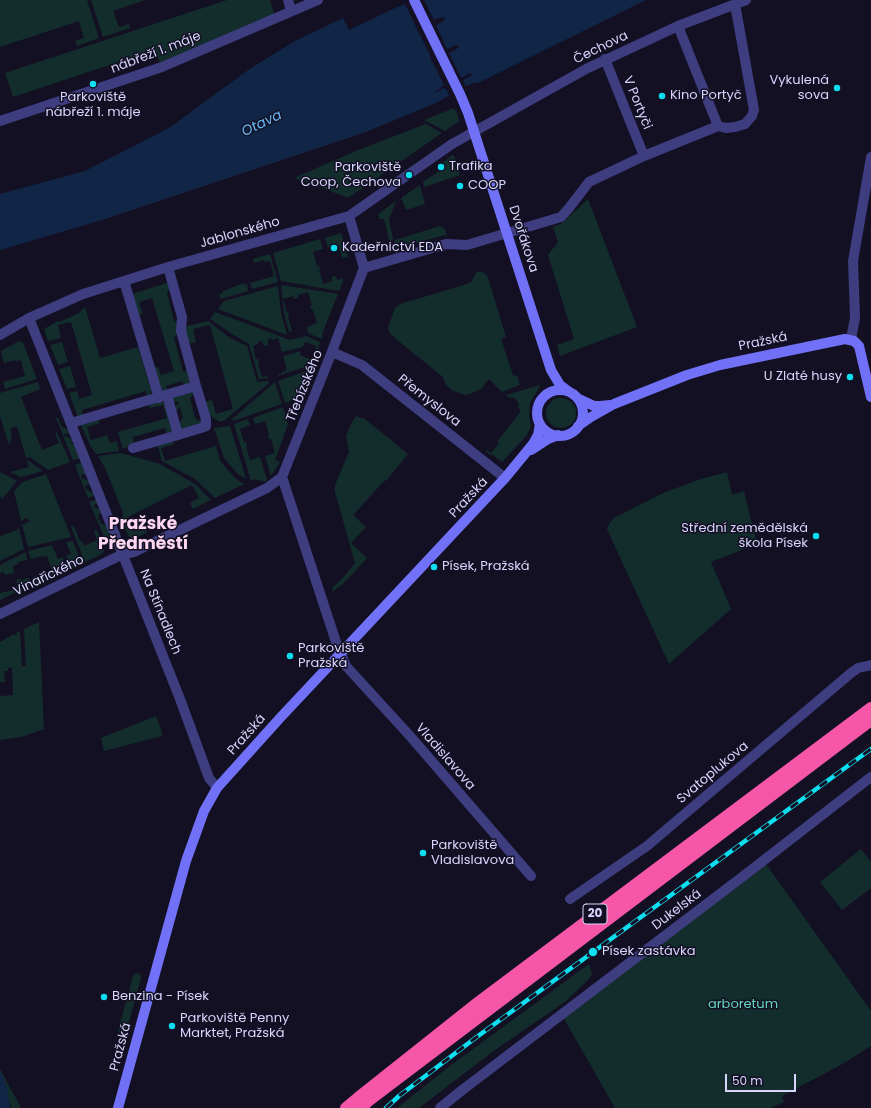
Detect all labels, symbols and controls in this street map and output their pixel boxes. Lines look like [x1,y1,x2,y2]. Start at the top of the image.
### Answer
street label: Čechova [571,28,631,68]
street label: nábřeží 1. máje [109,29,203,77]
place label: Vykulená sova [770,73,829,104]
street label: V Portyči [619,74,655,132]
marker: Parkoviště nábřeží 1. máje [88,79,98,89]
marker: Vykulená sova [832,83,842,93]
place label: Kino Portyč [670,88,742,104]
place label: Parkoviště nábřeží 1. máje [45,90,141,121]
marker: Kino Portyč [657,91,667,101]
water label: Otava [239,107,285,141]
place label: Trafika [449,159,493,175]
place label: Parkoviště Coop, Čechova [301,160,401,191]
marker: Trafika [436,162,446,172]
marker: Parkoviště Coop, Čechova [404,170,414,180]
place label: COOP [468,178,506,194]
marker: COOP [455,181,465,191]
street label: Dvořákova [505,204,541,274]
street label: Jablonského [198,214,282,252]
place label: Kadeřnictví EDA [342,240,443,256]
marker: Kadeřnictví EDA [329,243,339,253]
street label: Pražská [737,329,789,355]
street label: Třebízského [284,348,326,424]
place label: U Zlaté husy [764,369,842,385]
street label: Přemyslova [394,372,464,430]
marker: U Zlaté husy [845,372,855,382]
street label: Pražská [446,475,492,521]
district label: Pražské Předměstí [98,515,188,555]
place label: Střední zemědělská škola Písek [681,521,808,552]
marker: Střední zemědělská škola Písek [811,531,821,541]
street label: Vinařického [11,552,87,600]
place label: Písek, Pražská [442,559,530,575]
marker: Písek, Pražská [429,562,439,572]
street label: Na Stínadlech [136,567,184,657]
place label: Parkoviště Pražská [298,641,364,672]
marker: Parkoviště Pražská [285,651,295,661]
street label: Pražská [225,711,269,759]
street label: Vladislavova [412,720,478,794]
street label: Svatoplukova [674,739,752,807]
place label: Parkoviště Vladislavova [431,838,514,869]
marker: Parkoviště Vladislavova [418,848,428,858]
street label: Dukelská [649,886,705,934]
road number: 20 [583,904,607,924]
place label: Písek zastávka [602,944,696,960]
marker: Písek zastávka [587,946,599,958]
place label: Benzina - Písek [112,989,209,1005]
marker: Benzina - Písek [99,992,109,1002]
park label: arboretum [708,997,778,1013]
place label: Parkoviště Penny Marktet, Pražská [180,1011,289,1042]
street label: Pražská [107,1021,135,1073]
marker: Parkoviště Penny Marktet, Pražská [167,1021,177,1031]
scale bar [727,1066,798,1092]
text: 50 m [732,1072,763,1089]

